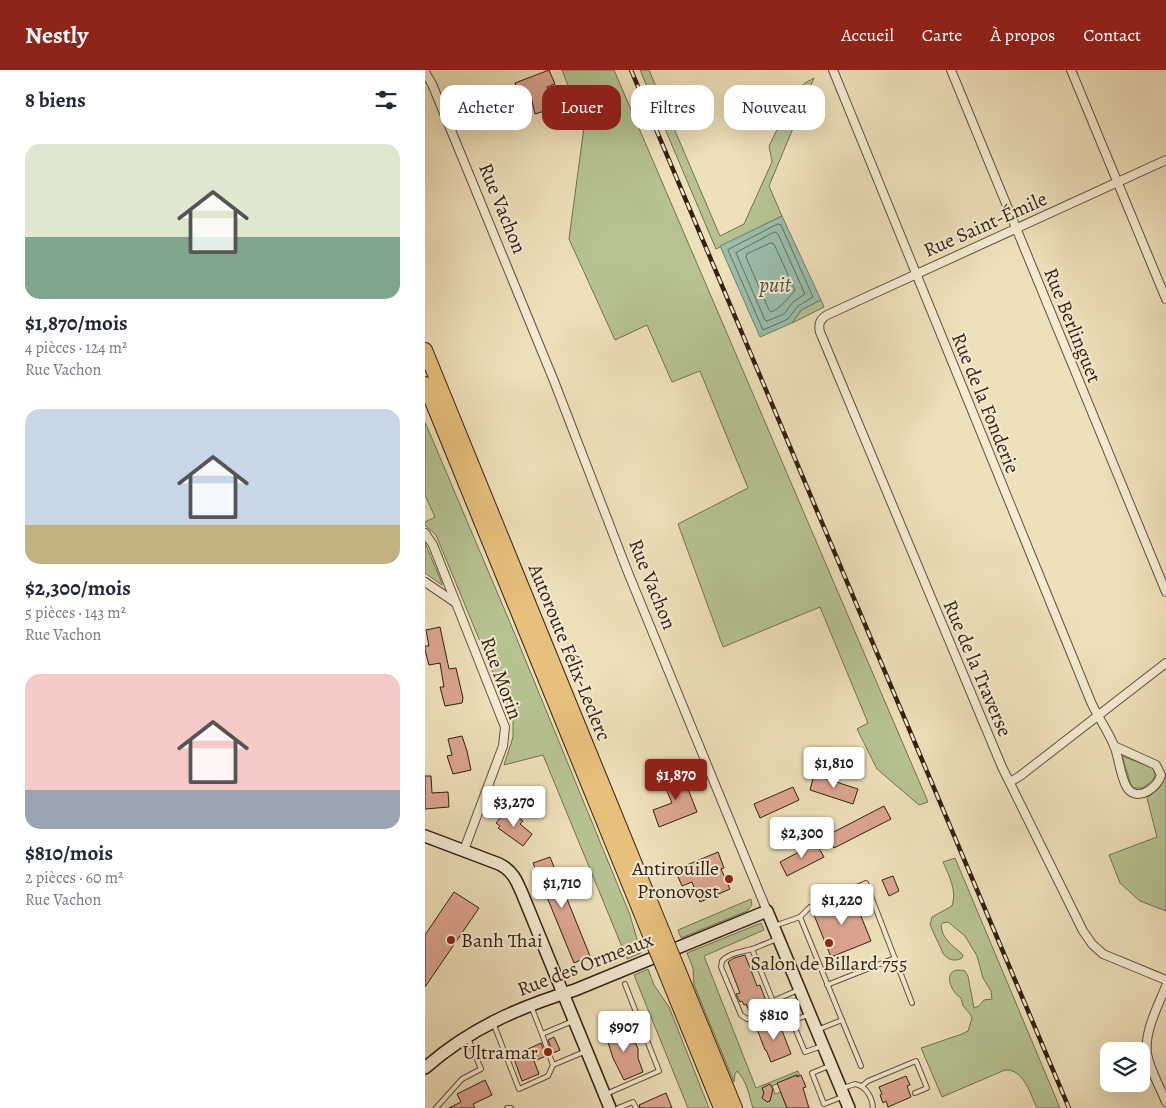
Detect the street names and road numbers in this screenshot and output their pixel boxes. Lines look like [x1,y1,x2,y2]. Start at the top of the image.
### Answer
street label: Rue Vachon [472,159,533,257]
street label: Rue Saint-Émile [919,185,1051,264]
street label: Rue Berlinguet [1037,264,1108,387]
street label: Rue de la Fonderie [945,329,1026,478]
street label: Rue Vachon [622,535,683,633]
street label: Autoroute Félix-Leclerc [521,559,617,745]
street label: Rue de la Traverse [937,596,1019,741]
street label: Rue Morin [474,633,529,723]
street label: Rue des Ormeaux [513,926,658,1003]

